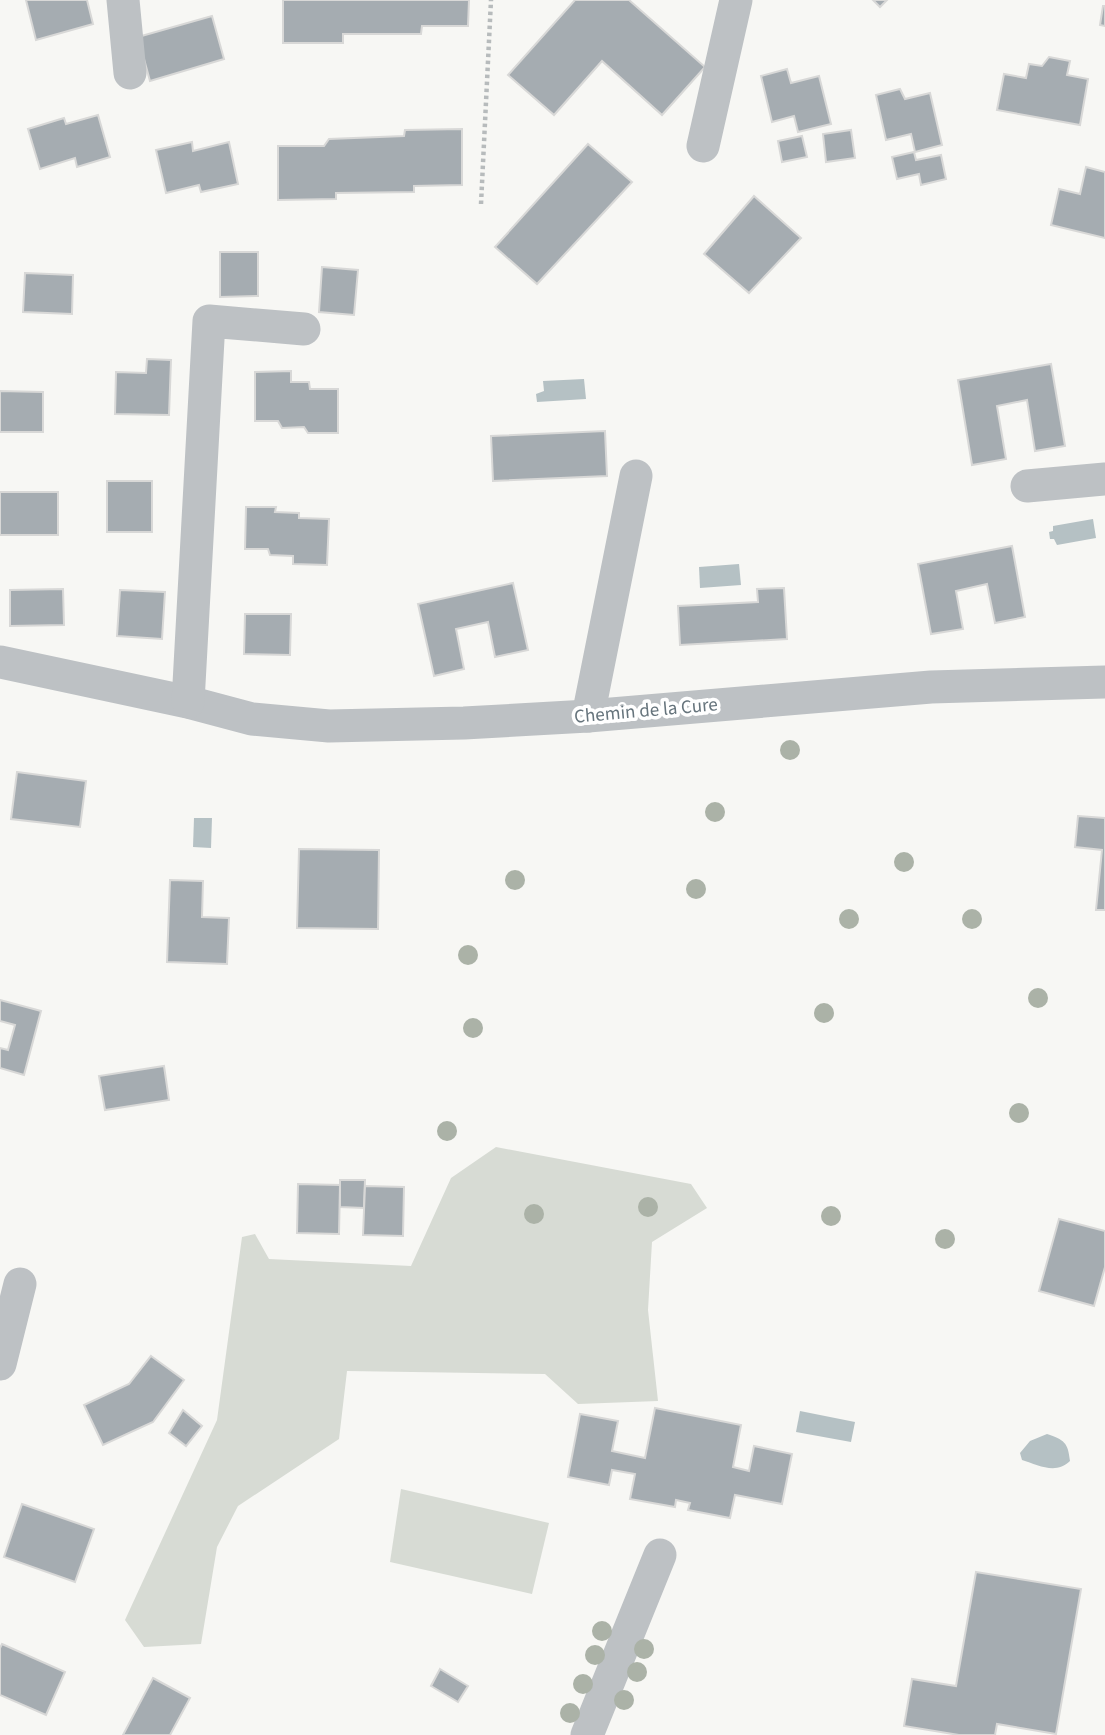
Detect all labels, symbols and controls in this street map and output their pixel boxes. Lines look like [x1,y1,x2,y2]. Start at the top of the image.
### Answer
street label: Chemin de la Cure [573,691,719,731]

